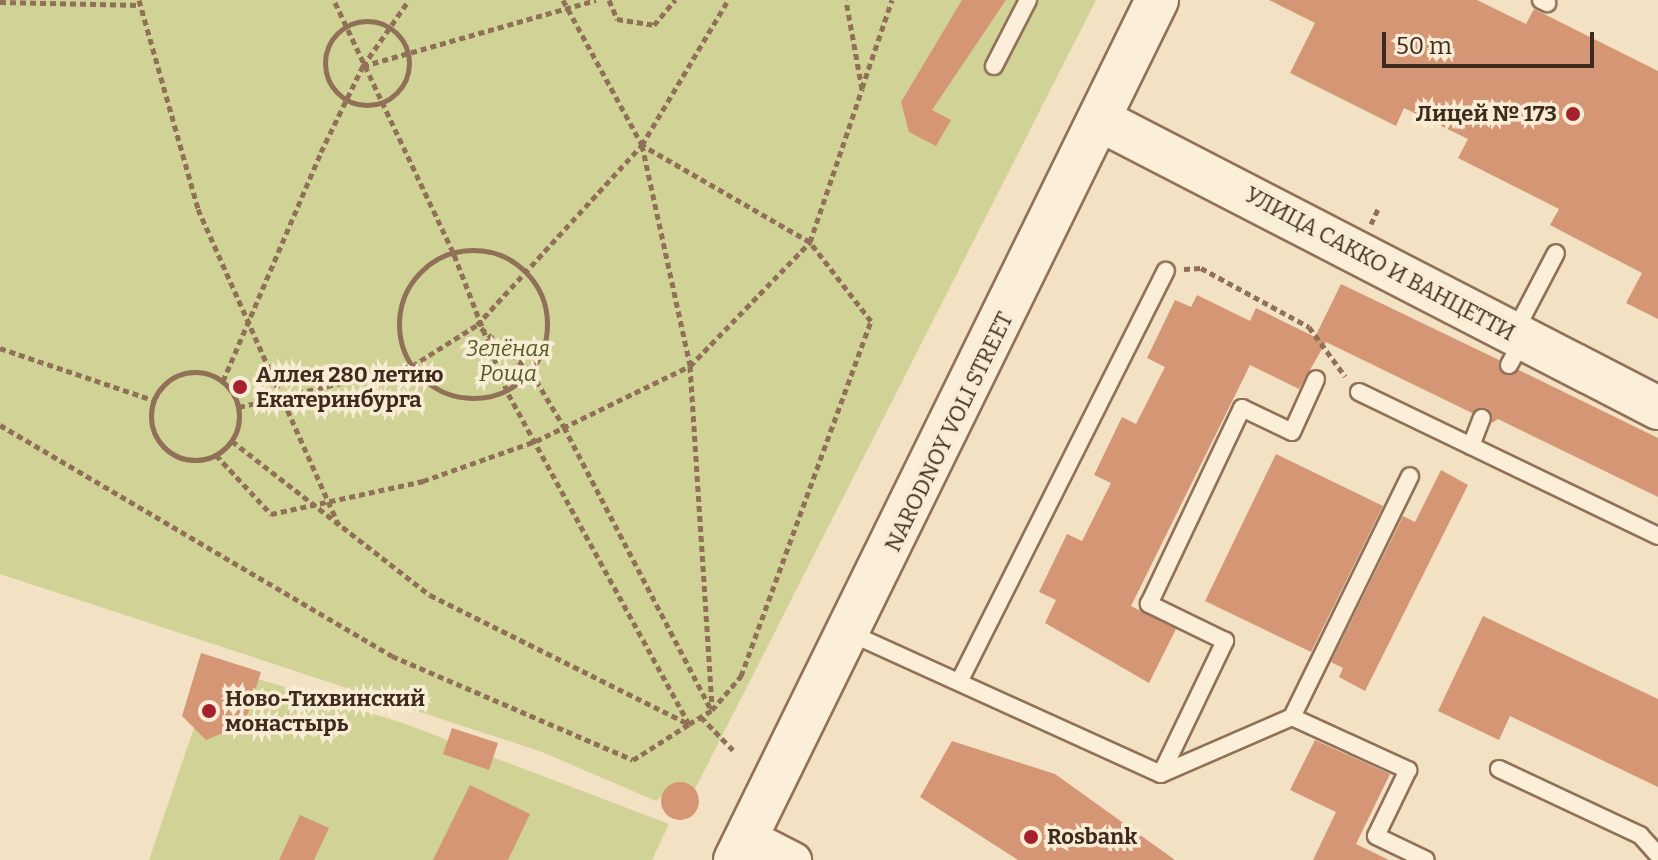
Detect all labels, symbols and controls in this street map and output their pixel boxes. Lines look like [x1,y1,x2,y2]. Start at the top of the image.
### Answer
scale bar [1386,16,1598,66]
text: 50 m [1396,32,1452,60]
place label: Лицей № 173 [1416,101,1557,127]
marker: Лицей № 173 [1564,105,1582,123]
street label: УЛИЦА САККО И ВАНЦЕТТИ [1241,182,1519,346]
street label: NARODNOY VOLI STREET [879,308,1019,556]
park label: Зелёная Роща [466,335,550,386]
place label: Аллея 280 летию Екатеринбурга [256,361,443,412]
marker: Аллея 280 летию Екатеринбурга [231,378,249,396]
place label: Ново-Тихвинский монастырь [225,685,425,736]
marker: Ново-Тихвинский монастырь [200,702,218,720]
place label: Rosbank [1047,824,1137,850]
marker: Rosbank [1022,828,1040,846]

